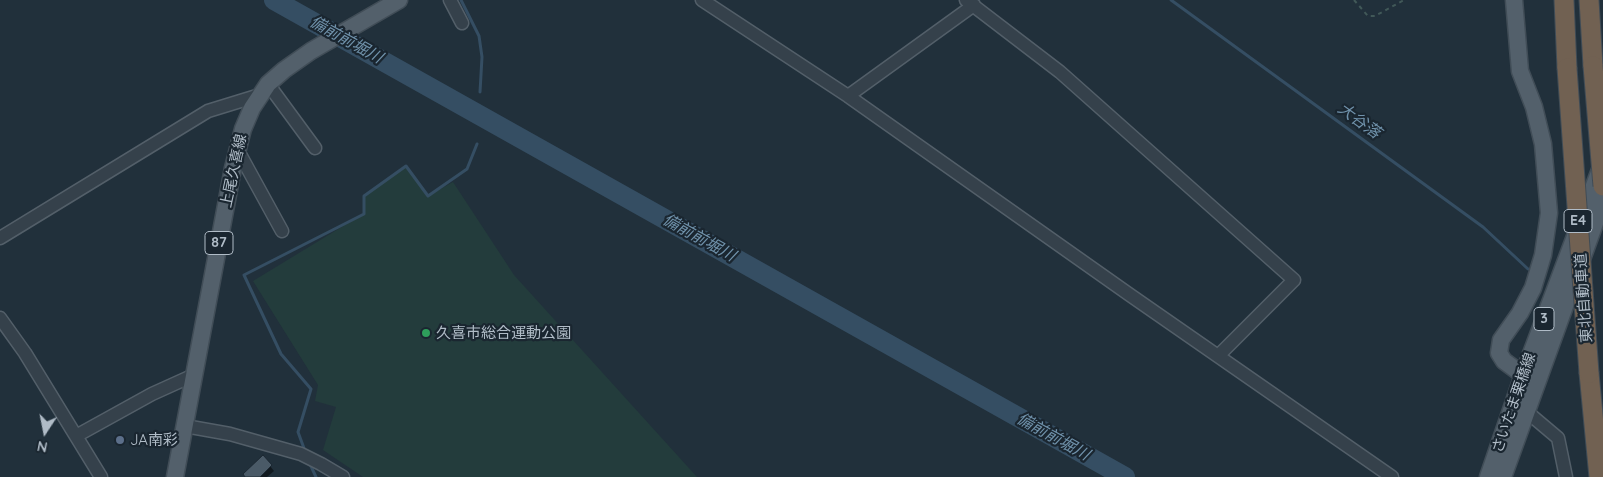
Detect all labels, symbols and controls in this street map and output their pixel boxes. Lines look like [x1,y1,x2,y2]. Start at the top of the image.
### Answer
water label: 備前前堀川 [306,12,386,68]
water label: 大谷落 [1334,99,1384,143]
street label: 上尾久喜線 [217,132,251,210]
water label: 備前前堀川 [659,210,739,266]
road number: E4 [1564,210,1592,232]
road number: 87 [205,232,233,254]
street label: 東北自動車道 [1572,252,1596,344]
road number: 3 [1534,308,1554,330]
place label: 久喜市総合運動公園 [436,324,571,342]
marker: 久喜市総合運動公園 [420,327,432,339]
street label: さいたま栗橋線 [1488,350,1540,456]
north arrow [20,407,70,457]
water label: 備前前堀川 [1013,409,1093,465]
place label: JA南彩 [130,431,178,449]
marker: JA南彩 [114,434,126,446]
text: N [35,437,49,457]

